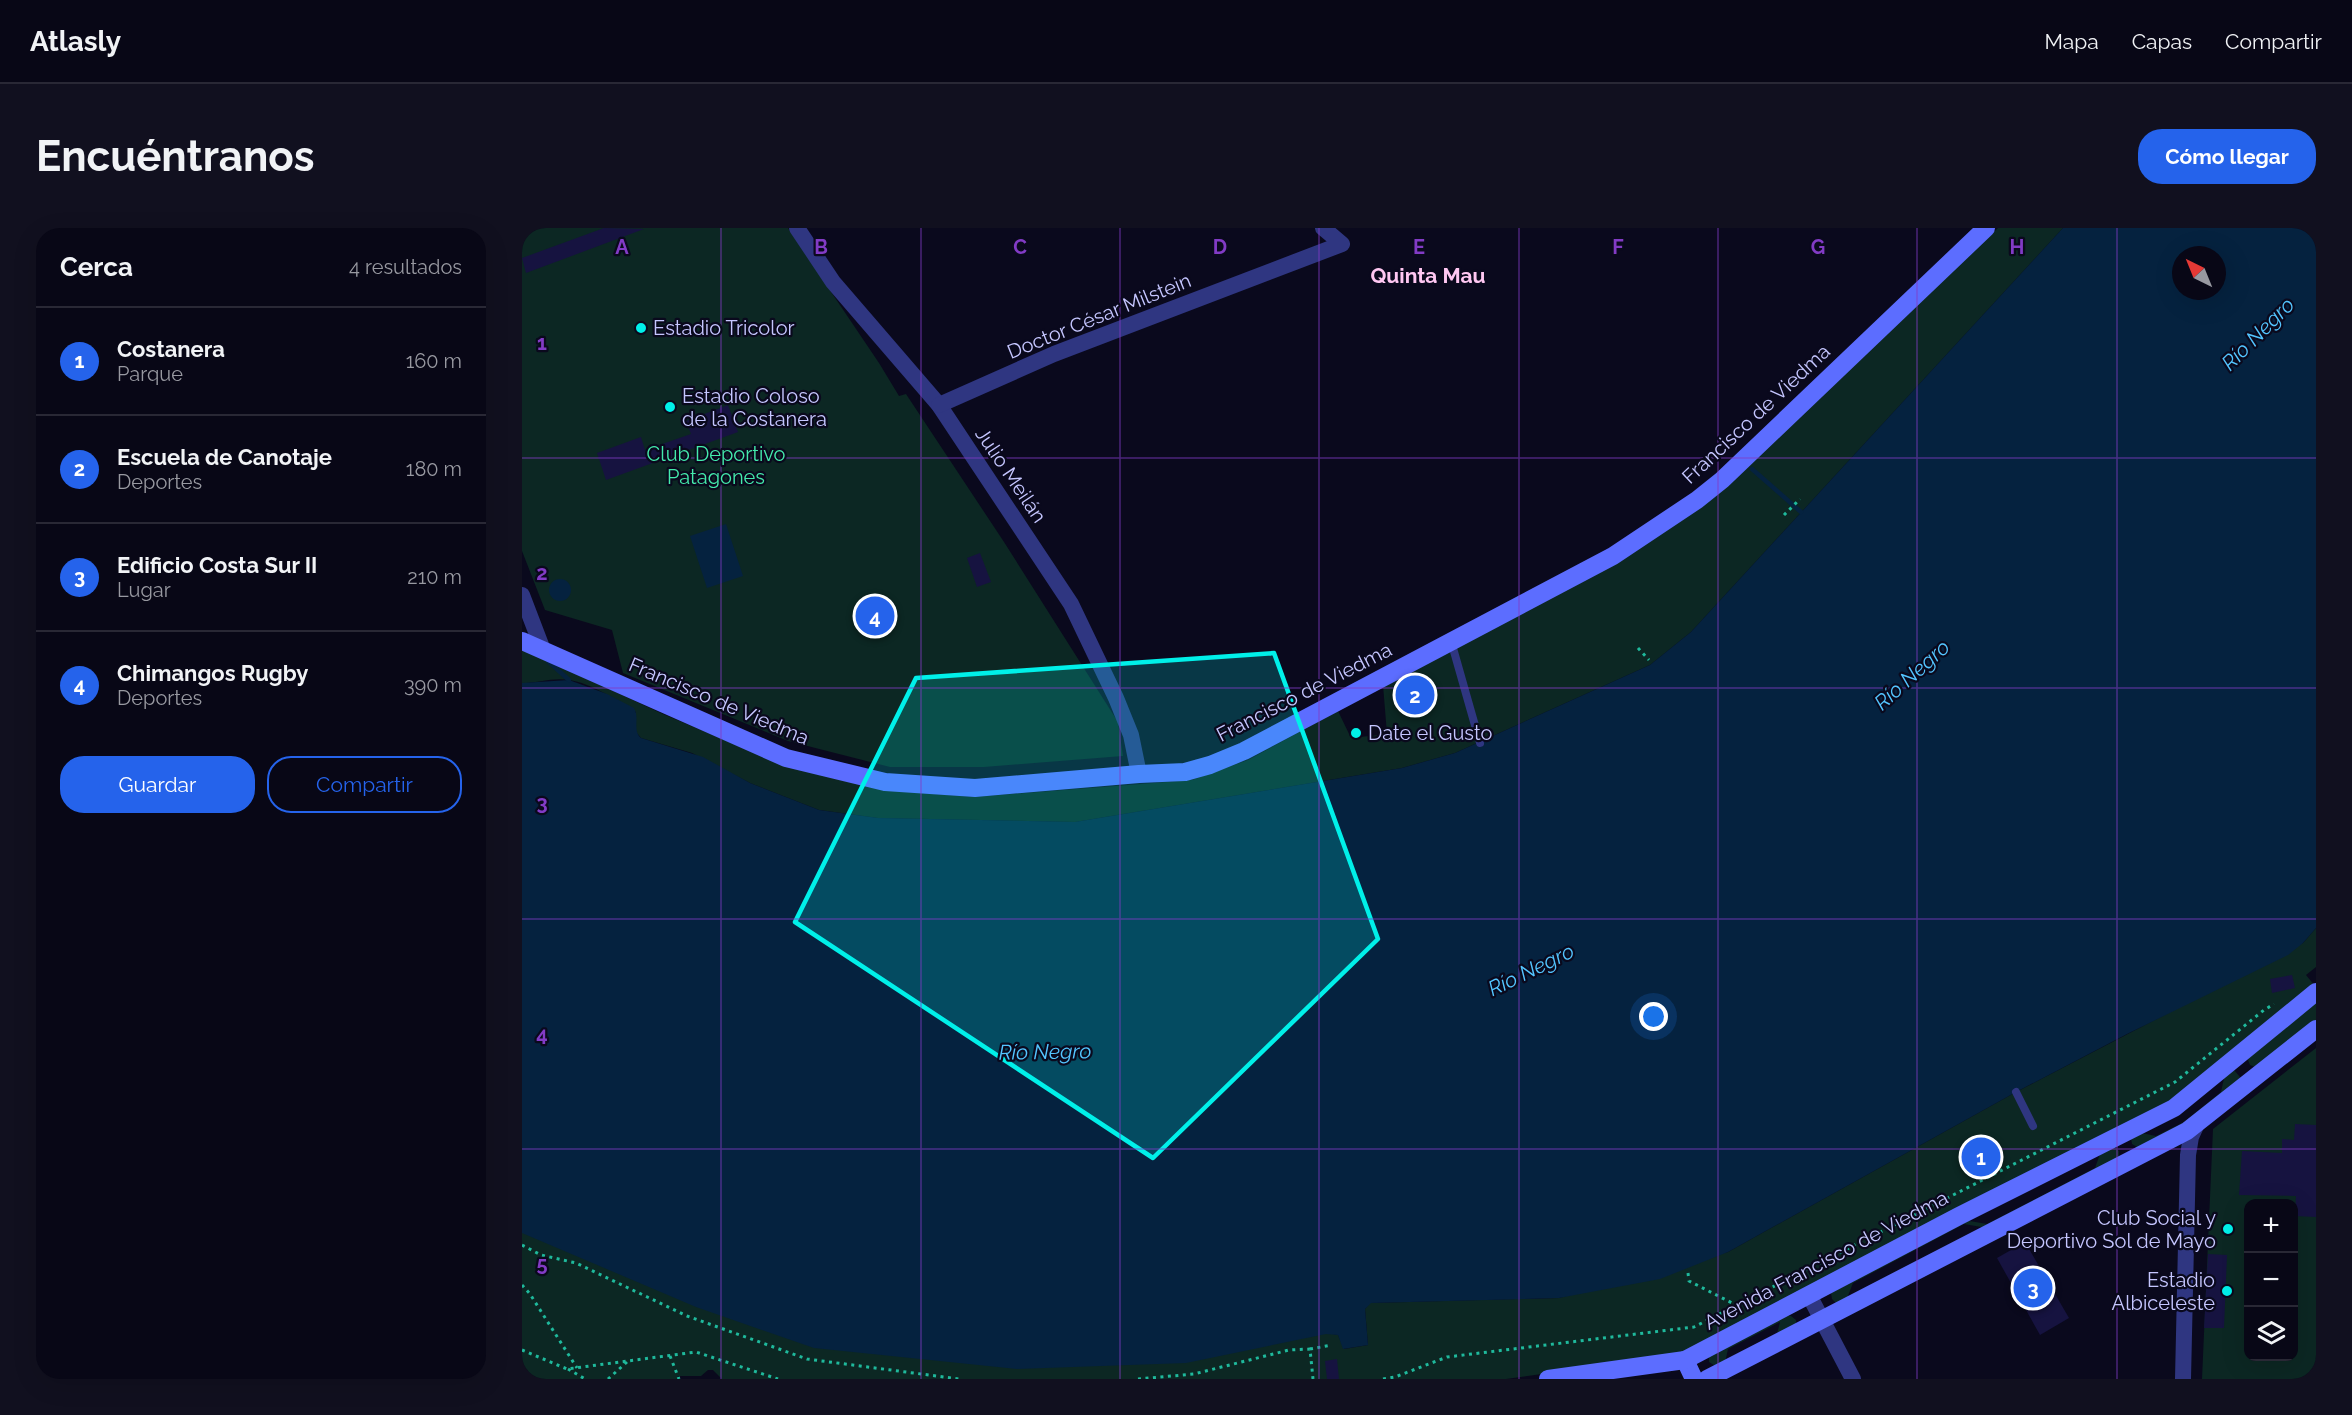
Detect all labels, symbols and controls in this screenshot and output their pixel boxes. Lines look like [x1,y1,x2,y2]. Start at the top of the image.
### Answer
text: Atlasly [30,25,121,58]
text: Mapa [2044,29,2099,54]
text: Capas [2132,29,2192,54]
text: Compartir [2225,29,2322,54]
button: Cómo llegar [2138,129,2316,184]
text: Encuéntranos [36,132,315,181]
text: A [615,235,629,259]
text: B [814,235,828,259]
text: C [1013,235,1027,259]
text: D [1213,235,1227,259]
text: E [1413,235,1425,259]
text: F [1612,235,1624,259]
text: G [1811,235,1825,259]
text: H [2010,235,2024,259]
north arrow [2172,246,2226,300]
text: Cerca [60,252,133,282]
text: 4 resultados [349,255,462,279]
district label: Quinta Mau [1370,263,1486,288]
street label: Doctor César Milstein [1004,268,1194,364]
water label: Río Negro [2216,292,2299,375]
place label: Estadio Tricolor [653,316,795,340]
marker: Estadio Tricolor [634,321,648,335]
text: 1 [537,331,547,355]
text: Costanera [117,336,225,362]
street label: Francisco de Viedma [1677,339,1835,489]
text: 1 [75,349,84,373]
text: 160 m [406,349,462,373]
text: Parque [117,362,183,386]
place label: Estadio Coloso de la Costanera [682,384,827,431]
marker: Estadio Coloso de la Costanera [663,400,677,414]
street label: Julio Meilán [970,423,1052,527]
park label: Club Deportivo Patagones [646,442,786,489]
text: Escuela de Canotaje [117,444,332,470]
text: 2 [74,457,85,481]
text: 180 m [406,457,462,481]
text: Deportes [117,470,202,494]
text: Edificio Costa Sur II [117,552,317,578]
text: 2 [536,561,548,585]
text: 3 [74,565,85,589]
text: 210 m [407,565,462,589]
text: Lugar [117,578,171,602]
pin: 4 [856,594,894,638]
water label: Río Negro [1869,634,1954,715]
street label: Francisco de Viedma [1212,637,1396,747]
street label: Francisco de Viedma [625,652,813,750]
text: Chimangos Rugby [117,660,308,686]
pin: 2 [1396,672,1434,718]
text: 4 [74,673,85,697]
text: 390 m [404,673,462,697]
text: Deportes [117,686,202,710]
place label: Date el Gusto [1368,721,1492,745]
marker: Date el Gusto [1349,726,1363,740]
button: Guardar [60,756,255,813]
button: Compartir [267,756,462,813]
text: 3 [536,791,548,815]
water label: Río Negro [1484,938,1578,1001]
your location [1639,1002,1668,1031]
text: 4 [536,1022,548,1046]
water label: Río Negro [998,1038,1092,1065]
pin: 1 [1962,1134,2000,1180]
street label: Avenida Francisco de Viedma [1700,1185,1952,1335]
map controls [2244,1199,2298,1361]
button: + [2244,1199,2298,1253]
place label: Club Social y Deportivo Sol de Mayo [2007,1206,2216,1253]
marker: Club Social y Deportivo Sol de Mayo [2221,1222,2235,1236]
text: 5 [536,1252,548,1276]
button: − [2244,1253,2298,1307]
pin: 3 [2014,1266,2052,1310]
place label: Estadio Albiceleste [2112,1268,2215,1315]
marker: Estadio Albiceleste [2220,1284,2234,1298]
button: layers [2244,1307,2298,1361]

